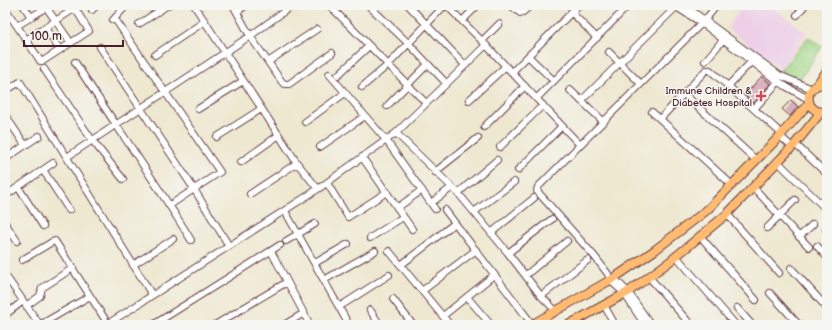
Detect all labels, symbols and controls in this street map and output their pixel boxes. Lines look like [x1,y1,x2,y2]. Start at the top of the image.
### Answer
scale bar [24,22,123,48]
text: 100 m [30,29,62,44]
place label: Immune Children & Diabetes Hospital [665,85,752,109]
marker: Immune Children & Diabetes Hospital [755,90,767,102]

